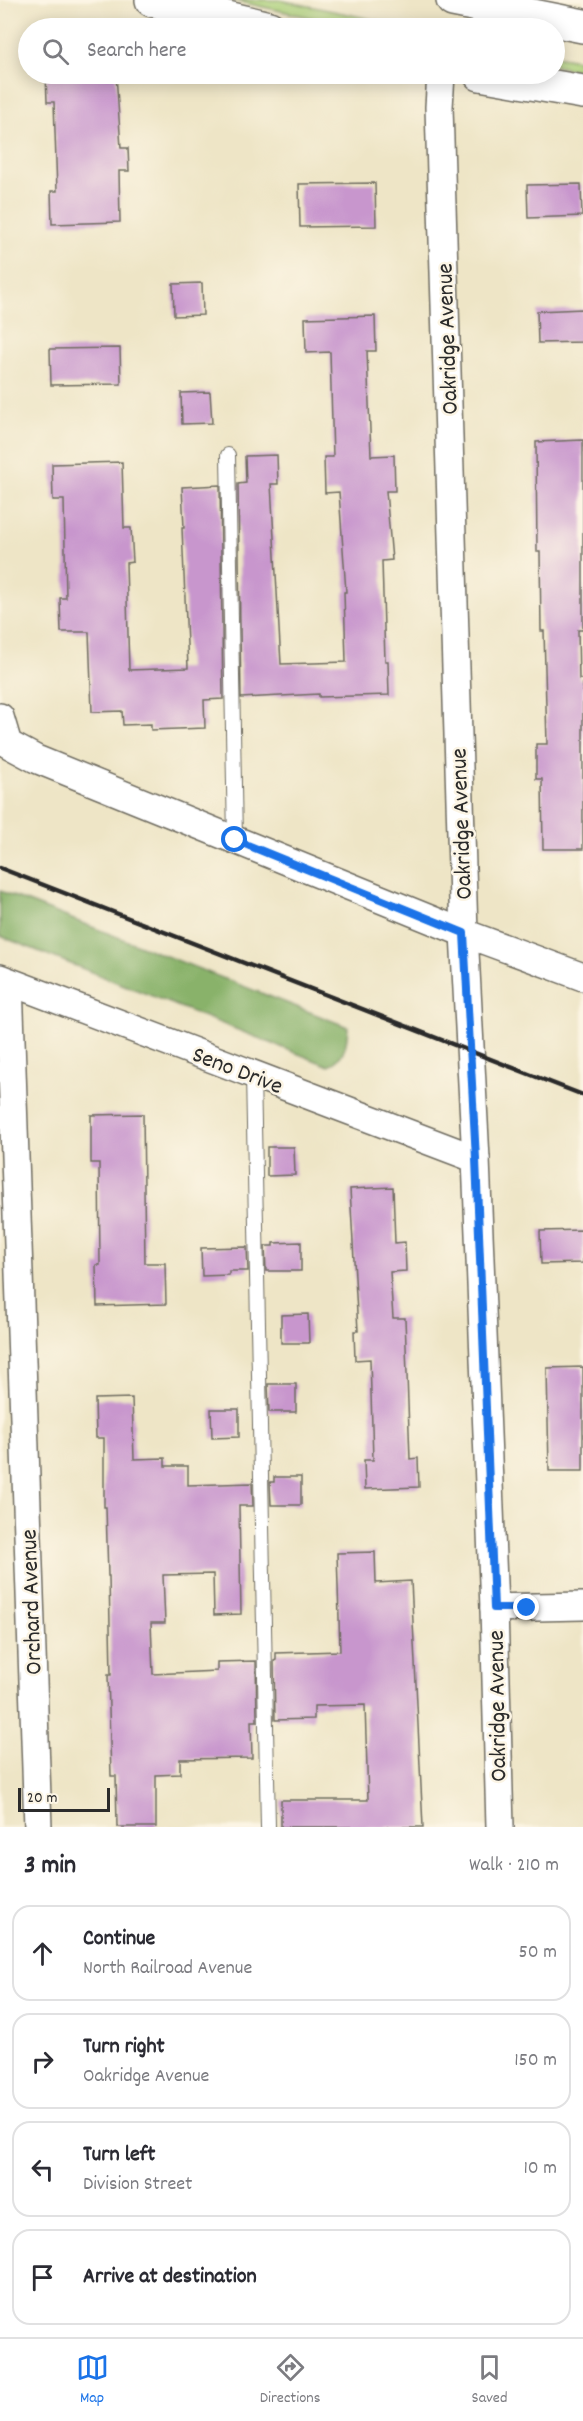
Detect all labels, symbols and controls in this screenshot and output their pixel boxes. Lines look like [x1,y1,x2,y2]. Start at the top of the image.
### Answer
search box [18,18,565,84]
icon: search [39,35,72,68]
text: Search here [87,36,186,67]
street label: Oakridge Avenue [429,263,469,415]
street label: Oakridge Avenue [443,748,483,900]
route start [221,826,247,852]
street label: Seno Drive [187,1039,287,1105]
street label: Orchard Avenue [13,1528,53,1675]
route end [513,1594,539,1620]
street label: Oakridge Avenue [481,1630,517,1782]
scale bar [18,1785,110,1812]
text: 20 m [27,1787,57,1810]
text: 3 min [24,1848,76,1885]
text: Walk · 210 m [469,1852,559,1880]
text: Continue [83,1924,155,1955]
icon: ahead [26,1937,59,1970]
text: 50 m [519,1939,557,1967]
text: North Railroad Avenue [83,1955,252,1983]
text: Turn right [83,2032,165,2063]
icon: right [26,2045,59,2078]
text: 150 m [514,2047,557,2075]
text: Oakridge Avenue [83,2063,209,2091]
text: Turn left [83,2140,155,2171]
icon: left [26,2153,59,2186]
text: 10 m [523,2155,557,2183]
text: Division Street [83,2171,192,2199]
icon: arrive [26,2261,59,2294]
text: Arrive at destination [83,2262,257,2293]
tab: Map [76,2351,109,2410]
tab: Directions [260,2351,320,2410]
tab: Saved [472,2351,507,2410]

